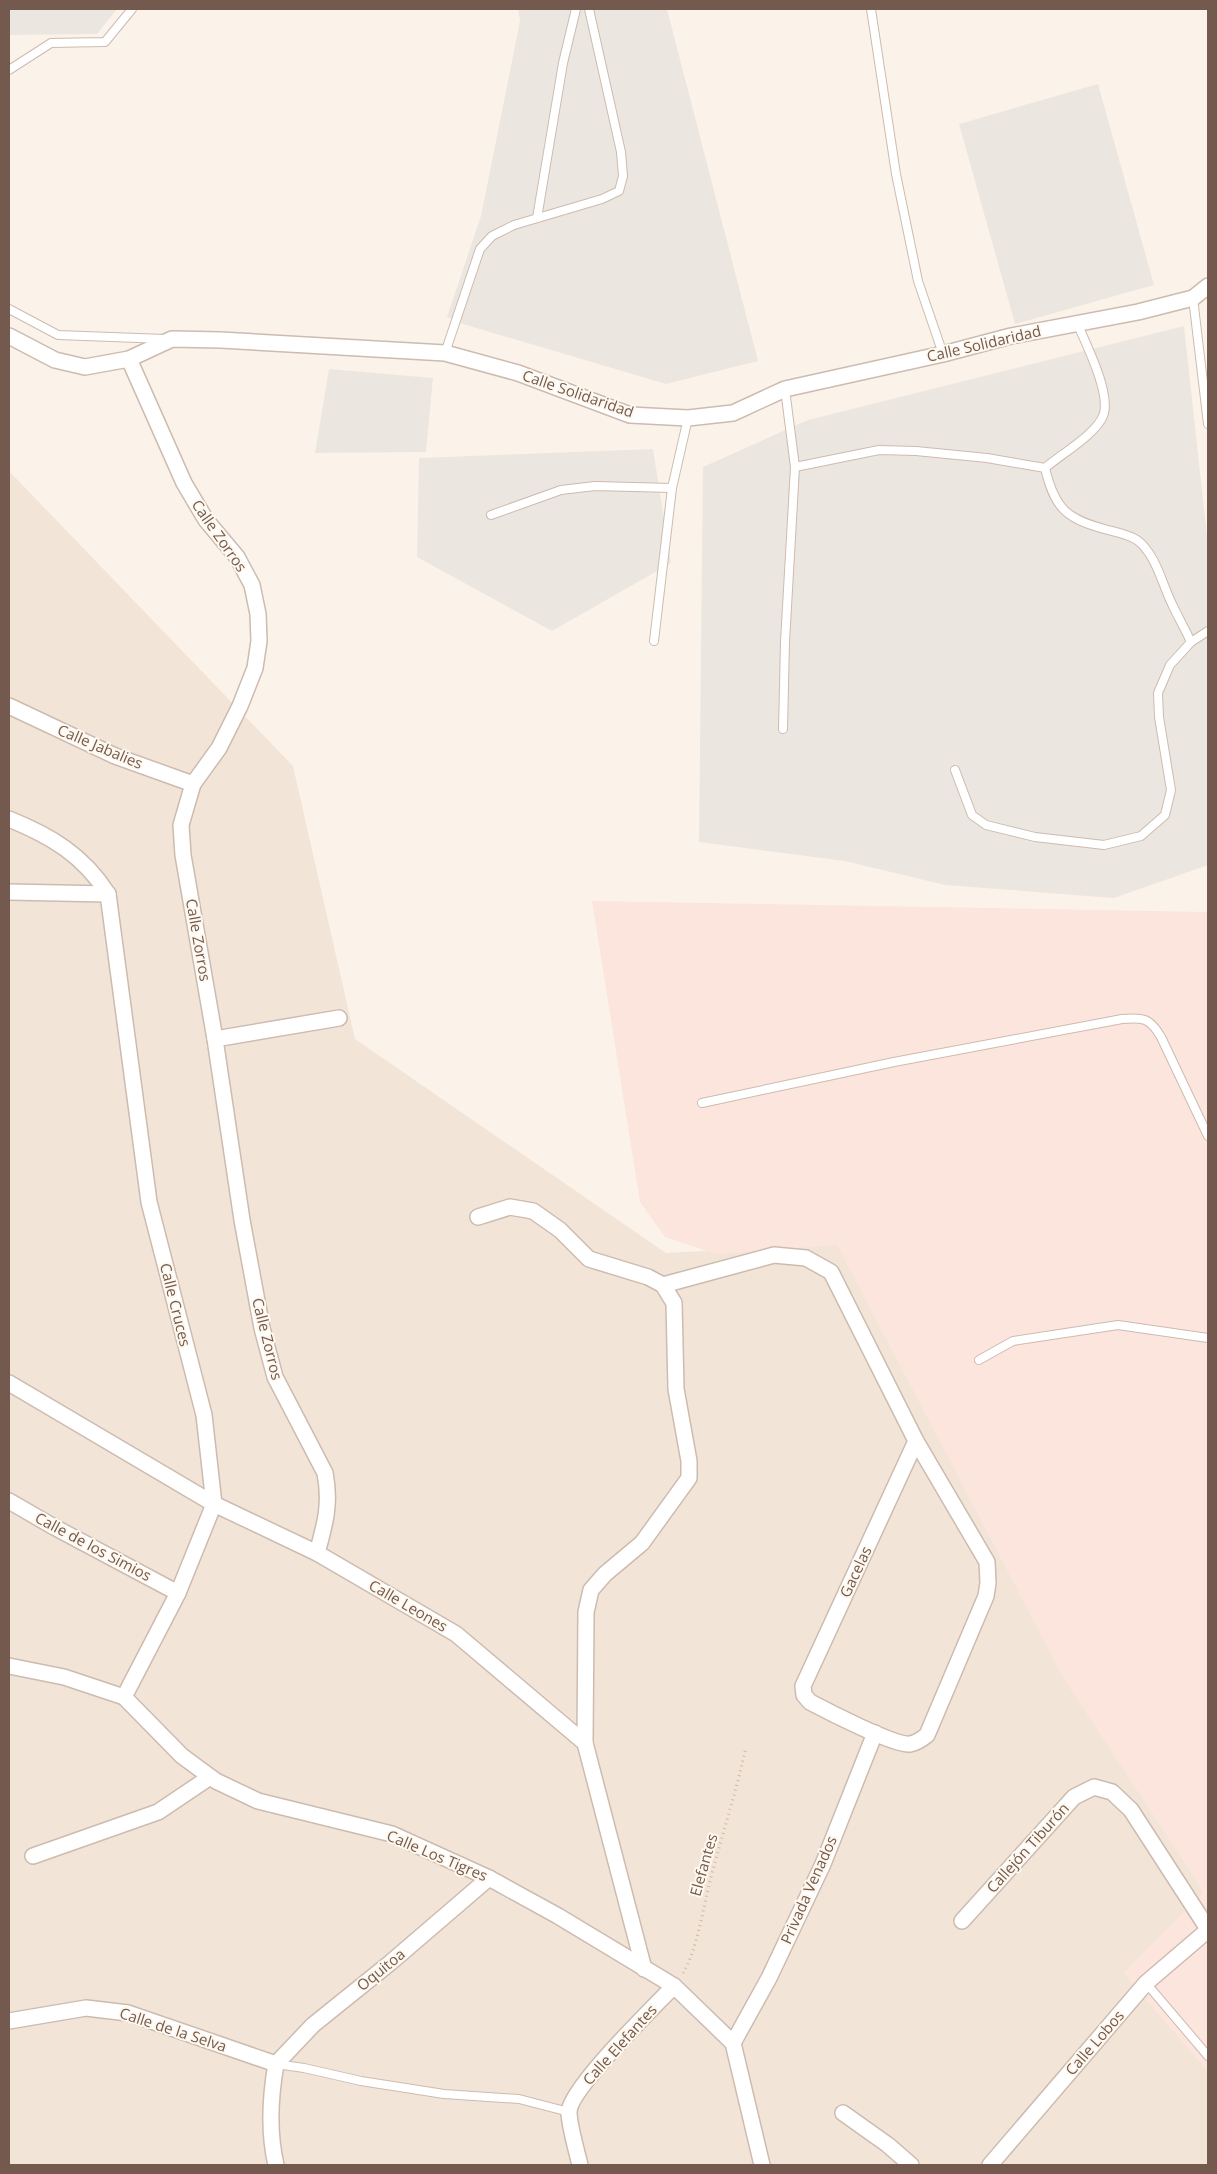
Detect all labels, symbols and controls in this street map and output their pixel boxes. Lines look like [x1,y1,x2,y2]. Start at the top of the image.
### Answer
street label: Calle Solidaridad [925,320,1043,366]
street label: Calle Solidaridad [520,365,637,421]
street label: Calle Zorros [188,495,252,575]
street label: Calle Jabalies [55,719,146,773]
street label: Calle Zorros [182,897,216,983]
street label: Calle Cruces [156,1261,196,1349]
street label: Calle Zorros [248,1296,288,1382]
street label: Calle de los Simios [32,1507,155,1585]
street label: Gacelas [835,1543,876,1600]
street label: Calle Leones [366,1575,451,1636]
street label: Callejón Tiburón [982,1798,1073,1897]
street label: Calle Los Tigres [384,1825,491,1885]
street label: Elefantes [685,1831,721,1898]
street label: Privada Venados [775,1832,841,1947]
street label: Oquitoa [352,1944,409,1995]
street label: Calle Elefantes [578,2000,661,2089]
street label: Calle de la Selva [117,2002,229,2056]
street label: Calle Lobos [1060,2006,1128,2079]

